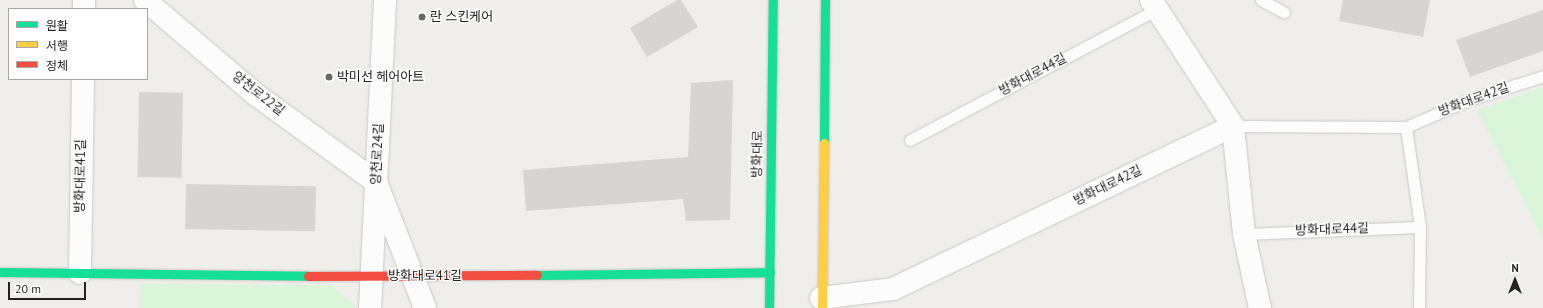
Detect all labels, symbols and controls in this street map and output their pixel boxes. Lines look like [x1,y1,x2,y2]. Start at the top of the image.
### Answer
legend [8,8,148,80]
place label: 란 스킨케어 [430,9,493,25]
marker: 란 스킨케어 [417,12,427,22]
text: 원활 [46,18,68,33]
text: 서행 [46,38,68,53]
street label: 방화대로44길 [997,51,1069,99]
text: 정체 [46,58,68,73]
street label: 양천로22길 [229,69,287,119]
place label: 박미선 헤어아트 [337,69,424,85]
marker: 박미선 헤어아트 [324,72,334,82]
street label: 방화대로42길 [1437,80,1511,120]
street label: 양천로24길 [369,123,387,185]
street label: 방화대로 [750,130,766,178]
street label: 방화대로41길 [73,139,89,213]
street label: 방화대로42길 [1071,163,1145,209]
street label: 방화대로44길 [1295,221,1369,239]
north arrow [1495,260,1535,300]
text: N [1511,261,1519,275]
street label: 방화대로41길 [388,268,462,284]
scale bar [10,274,88,300]
text: 20 m [15,281,41,296]

